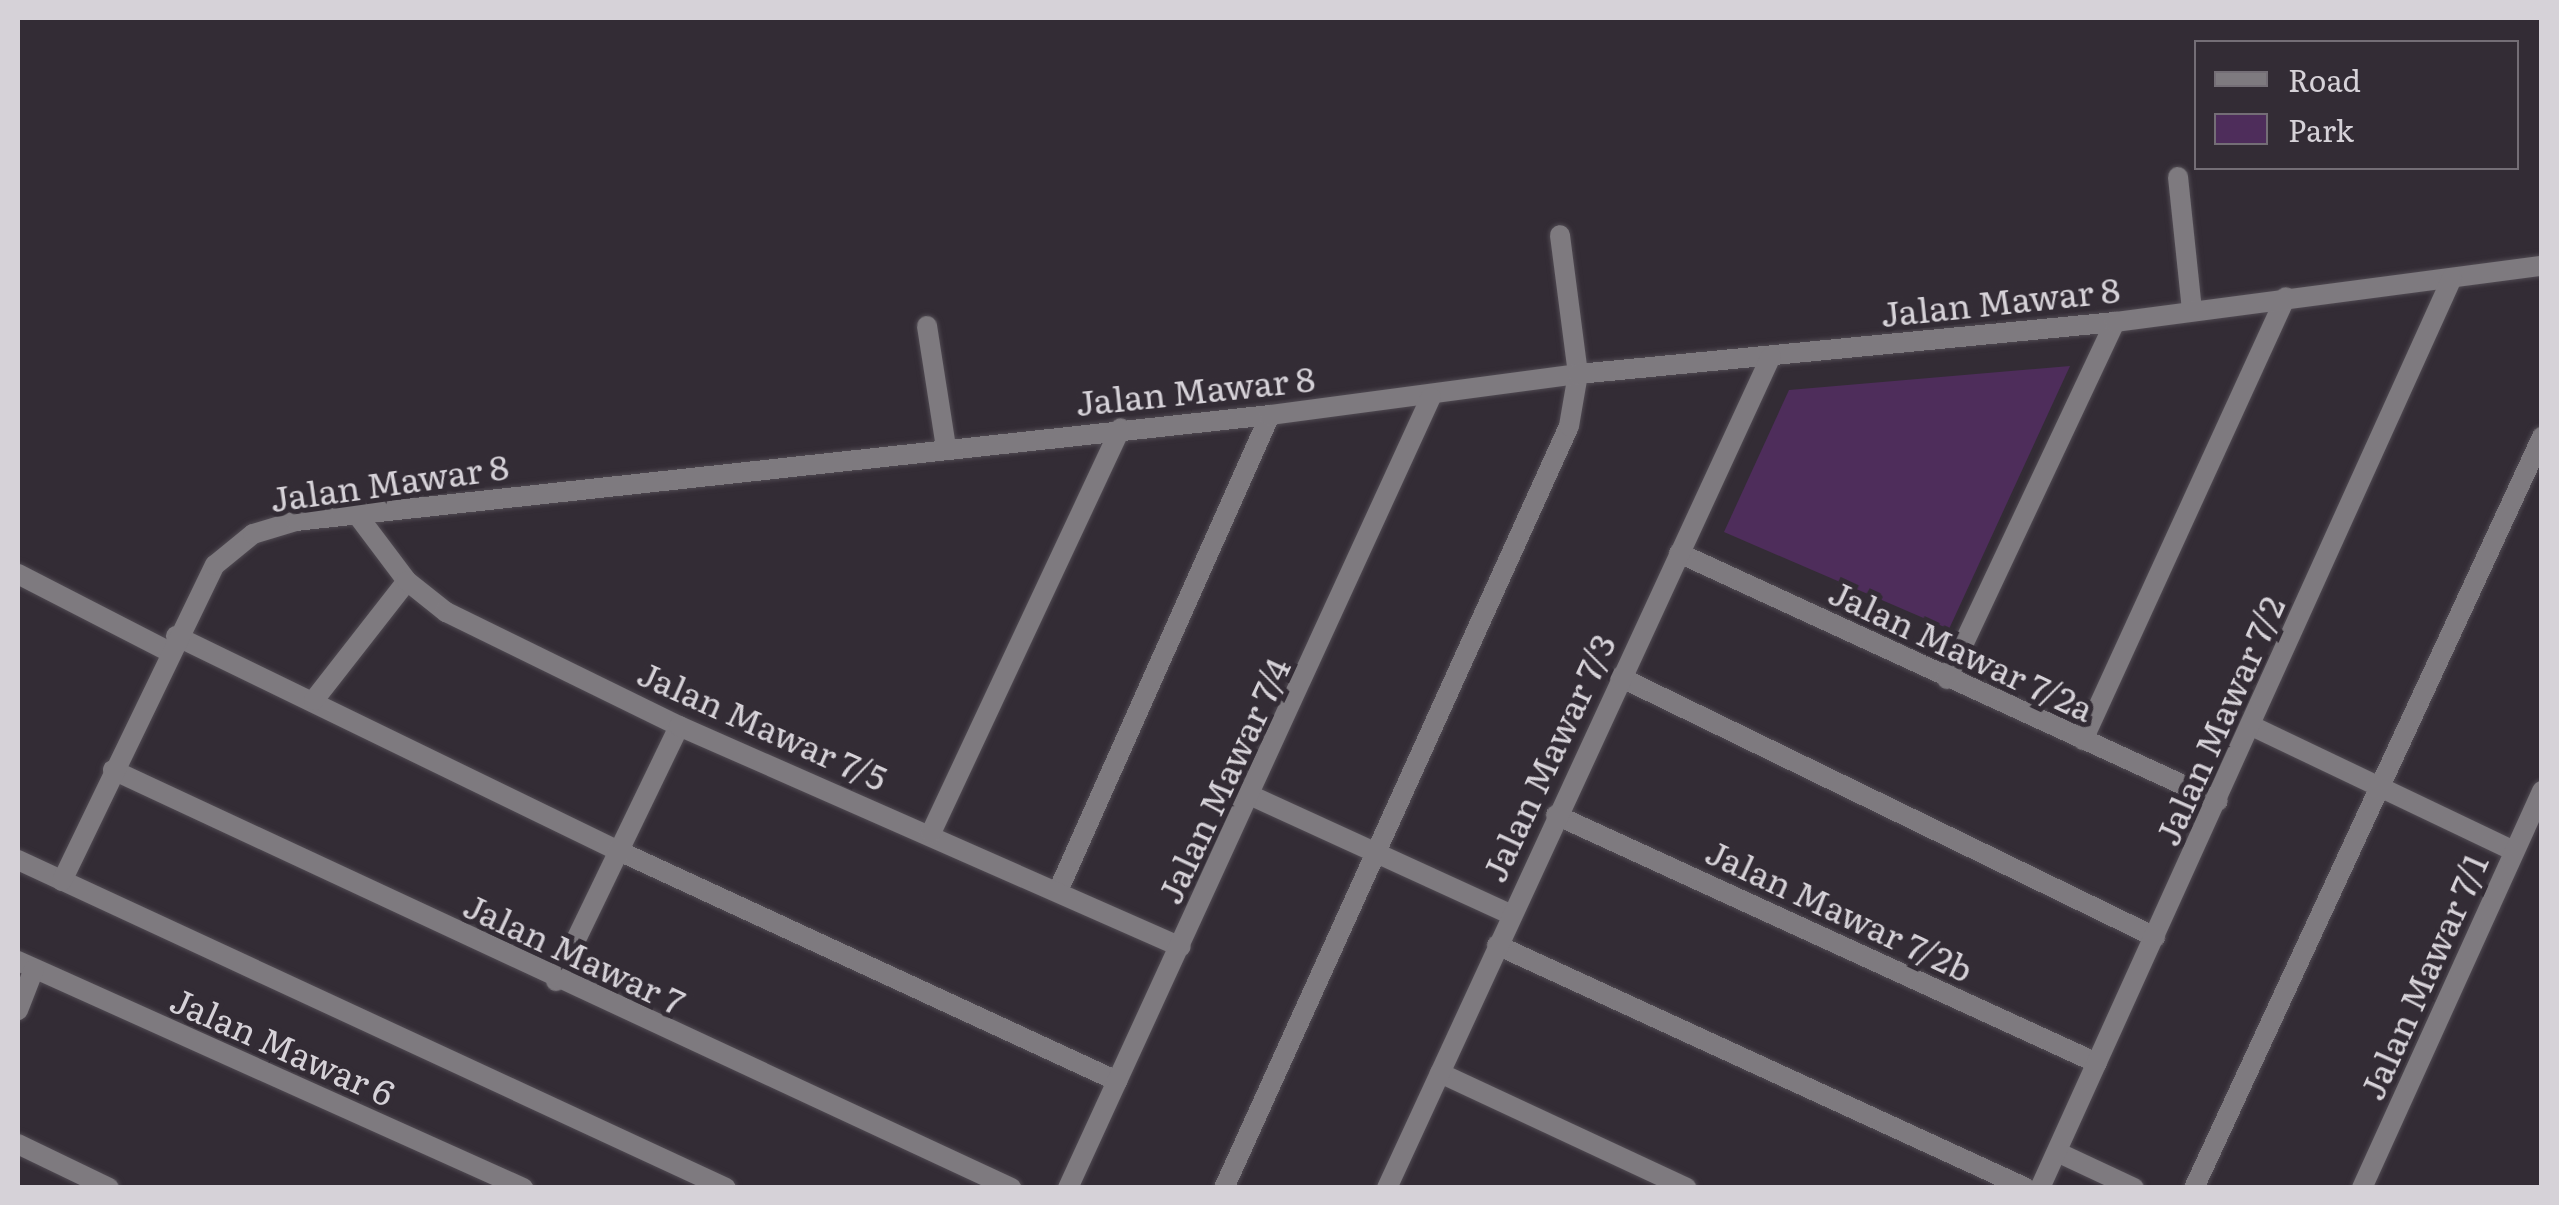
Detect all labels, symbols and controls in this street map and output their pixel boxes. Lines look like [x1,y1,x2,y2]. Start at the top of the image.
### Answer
legend [2194,40,2519,170]
text: Road [2288,57,2361,101]
text: Park [2288,107,2354,151]
street label: Jalan Mawar 8 [1878,267,2122,333]
street label: Jalan Mawar 8 [1073,356,1317,422]
street label: Jalan Mawar 8 [267,443,511,519]
street label: Jalan Mawar 7/2a [1823,569,2101,729]
street label: Jalan Mawar 7/2 [2144,589,2292,851]
street label: Jalan Mawar 7/3 [1471,626,1623,888]
street label: Jalan Mawar 7/5 [632,650,894,798]
street label: Jalan Mawar 7/4 [1147,651,1297,909]
street label: Jalan Mawar 7/2b [1700,829,1980,989]
street label: Jalan Mawar 7/1 [2349,847,2495,1105]
street label: Jalan Mawar 7 [458,882,692,1022]
street label: Jalan Mawar 6 [165,977,401,1113]

